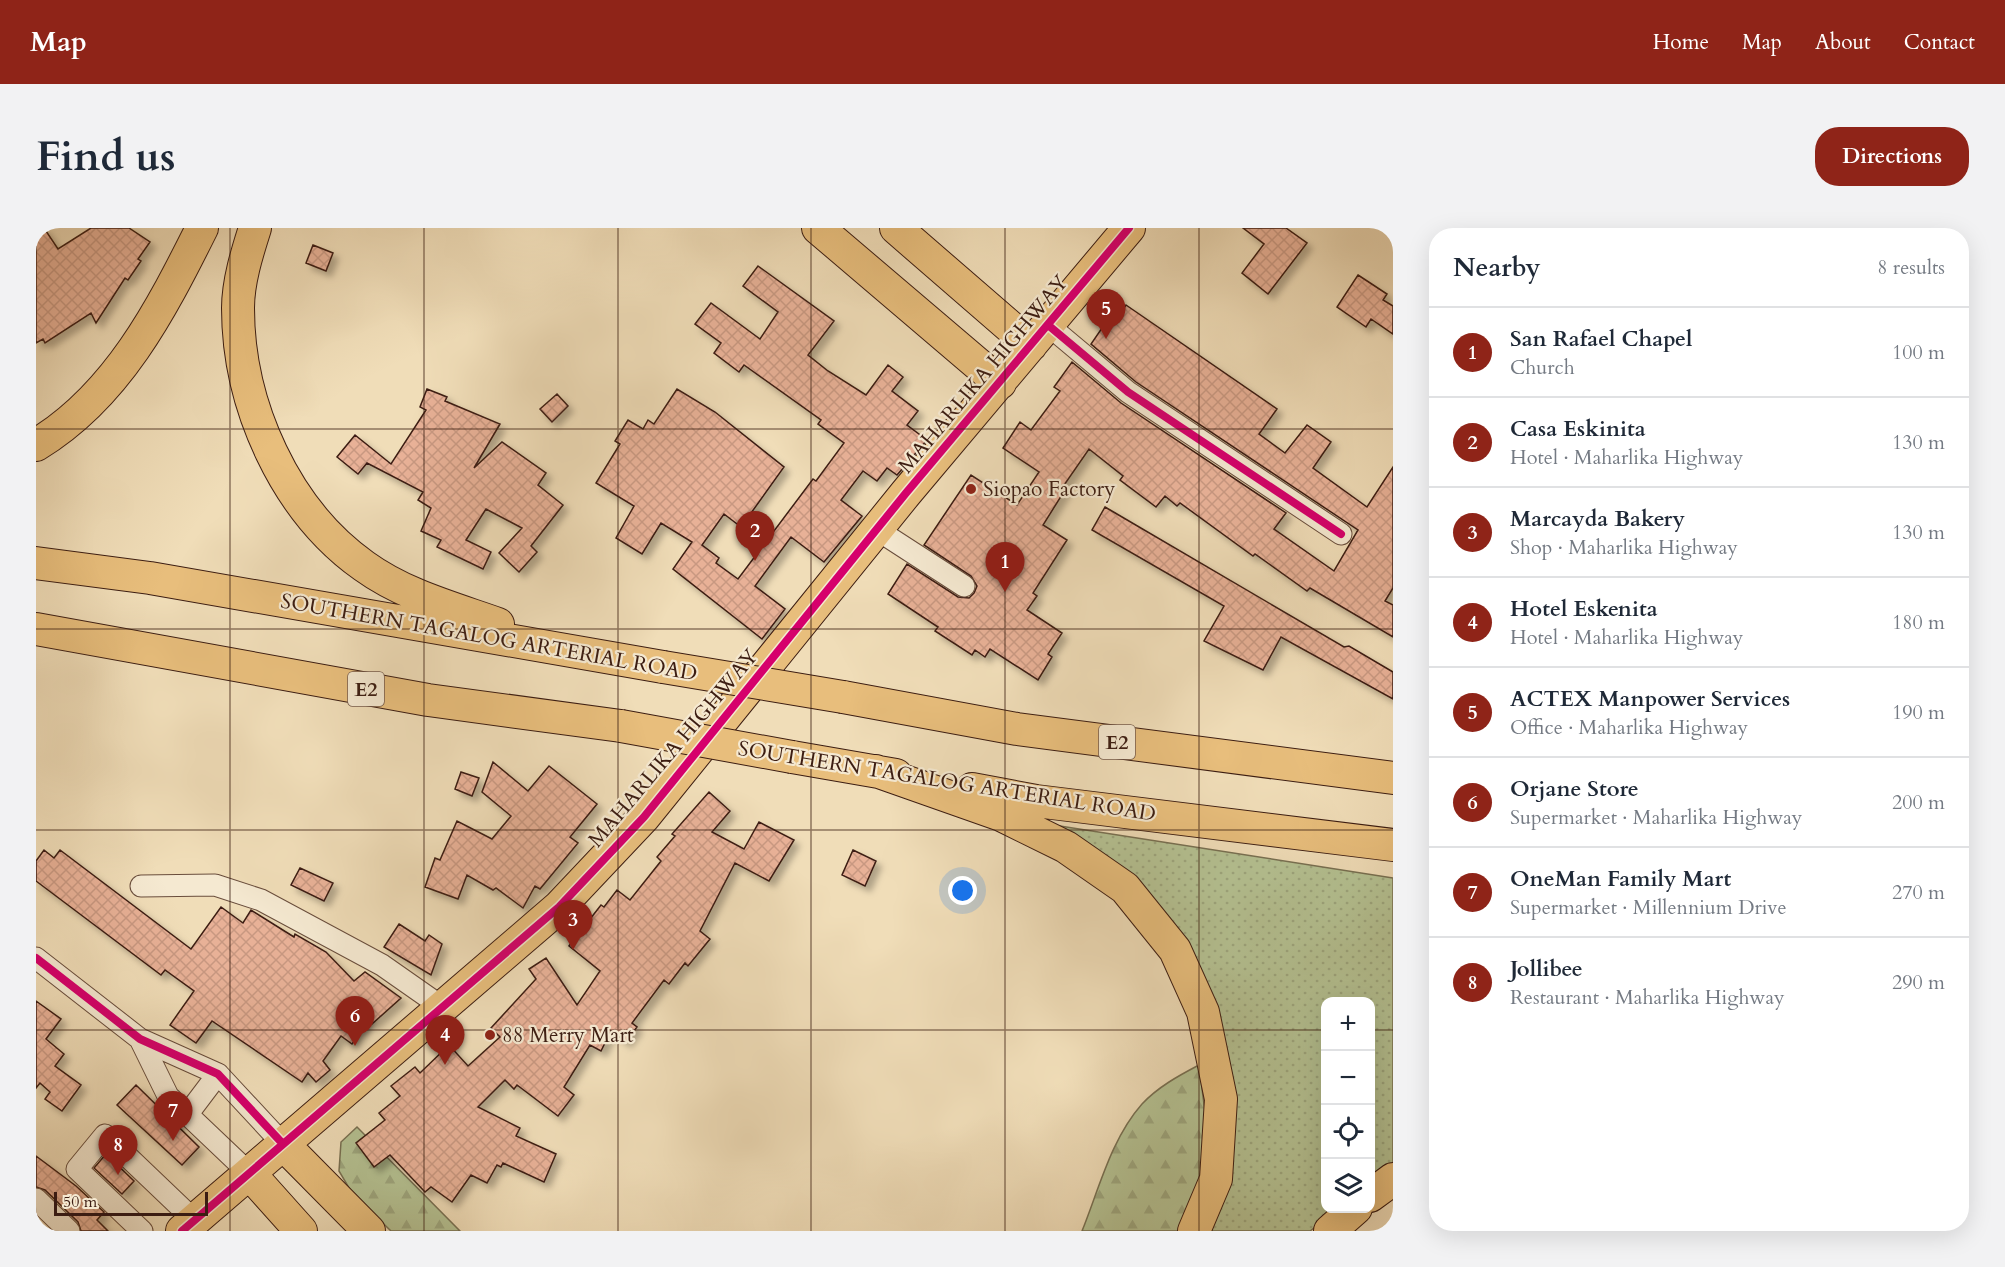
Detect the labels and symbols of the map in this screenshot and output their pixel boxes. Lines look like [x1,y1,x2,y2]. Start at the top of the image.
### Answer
street label: MAHARLIKA HIGHWAY [892,269,1075,480]
pin: 5 [1086,290,1126,339]
place label: Siopao Factory [983,475,1115,504]
marker: Siopao Factory [964,482,978,496]
pin: 2 [736,512,774,561]
pin: 1 [986,542,1024,592]
street label: SOUTHERN TAGALOG ARTERIAL ROAD [278,587,699,688]
street label: MAHARLIKA HIGHWAY [582,643,765,854]
road number: E2 [348,672,384,706]
road number: E2 [1099,725,1135,759]
street label: SOUTHERN TAGALOG ARTERIAL ROAD [736,734,1158,829]
your location [948,876,977,905]
pin: 3 [554,900,592,950]
pin: 6 [336,996,374,1046]
pin: 4 [426,1016,464,1065]
place label: 88 Merry Mart [502,1021,634,1050]
marker: 88 Merry Mart [483,1028,497,1042]
pin: 7 [154,1092,192,1141]
pin: 8 [98,1126,137,1175]
scale bar [54,1189,208,1216]

